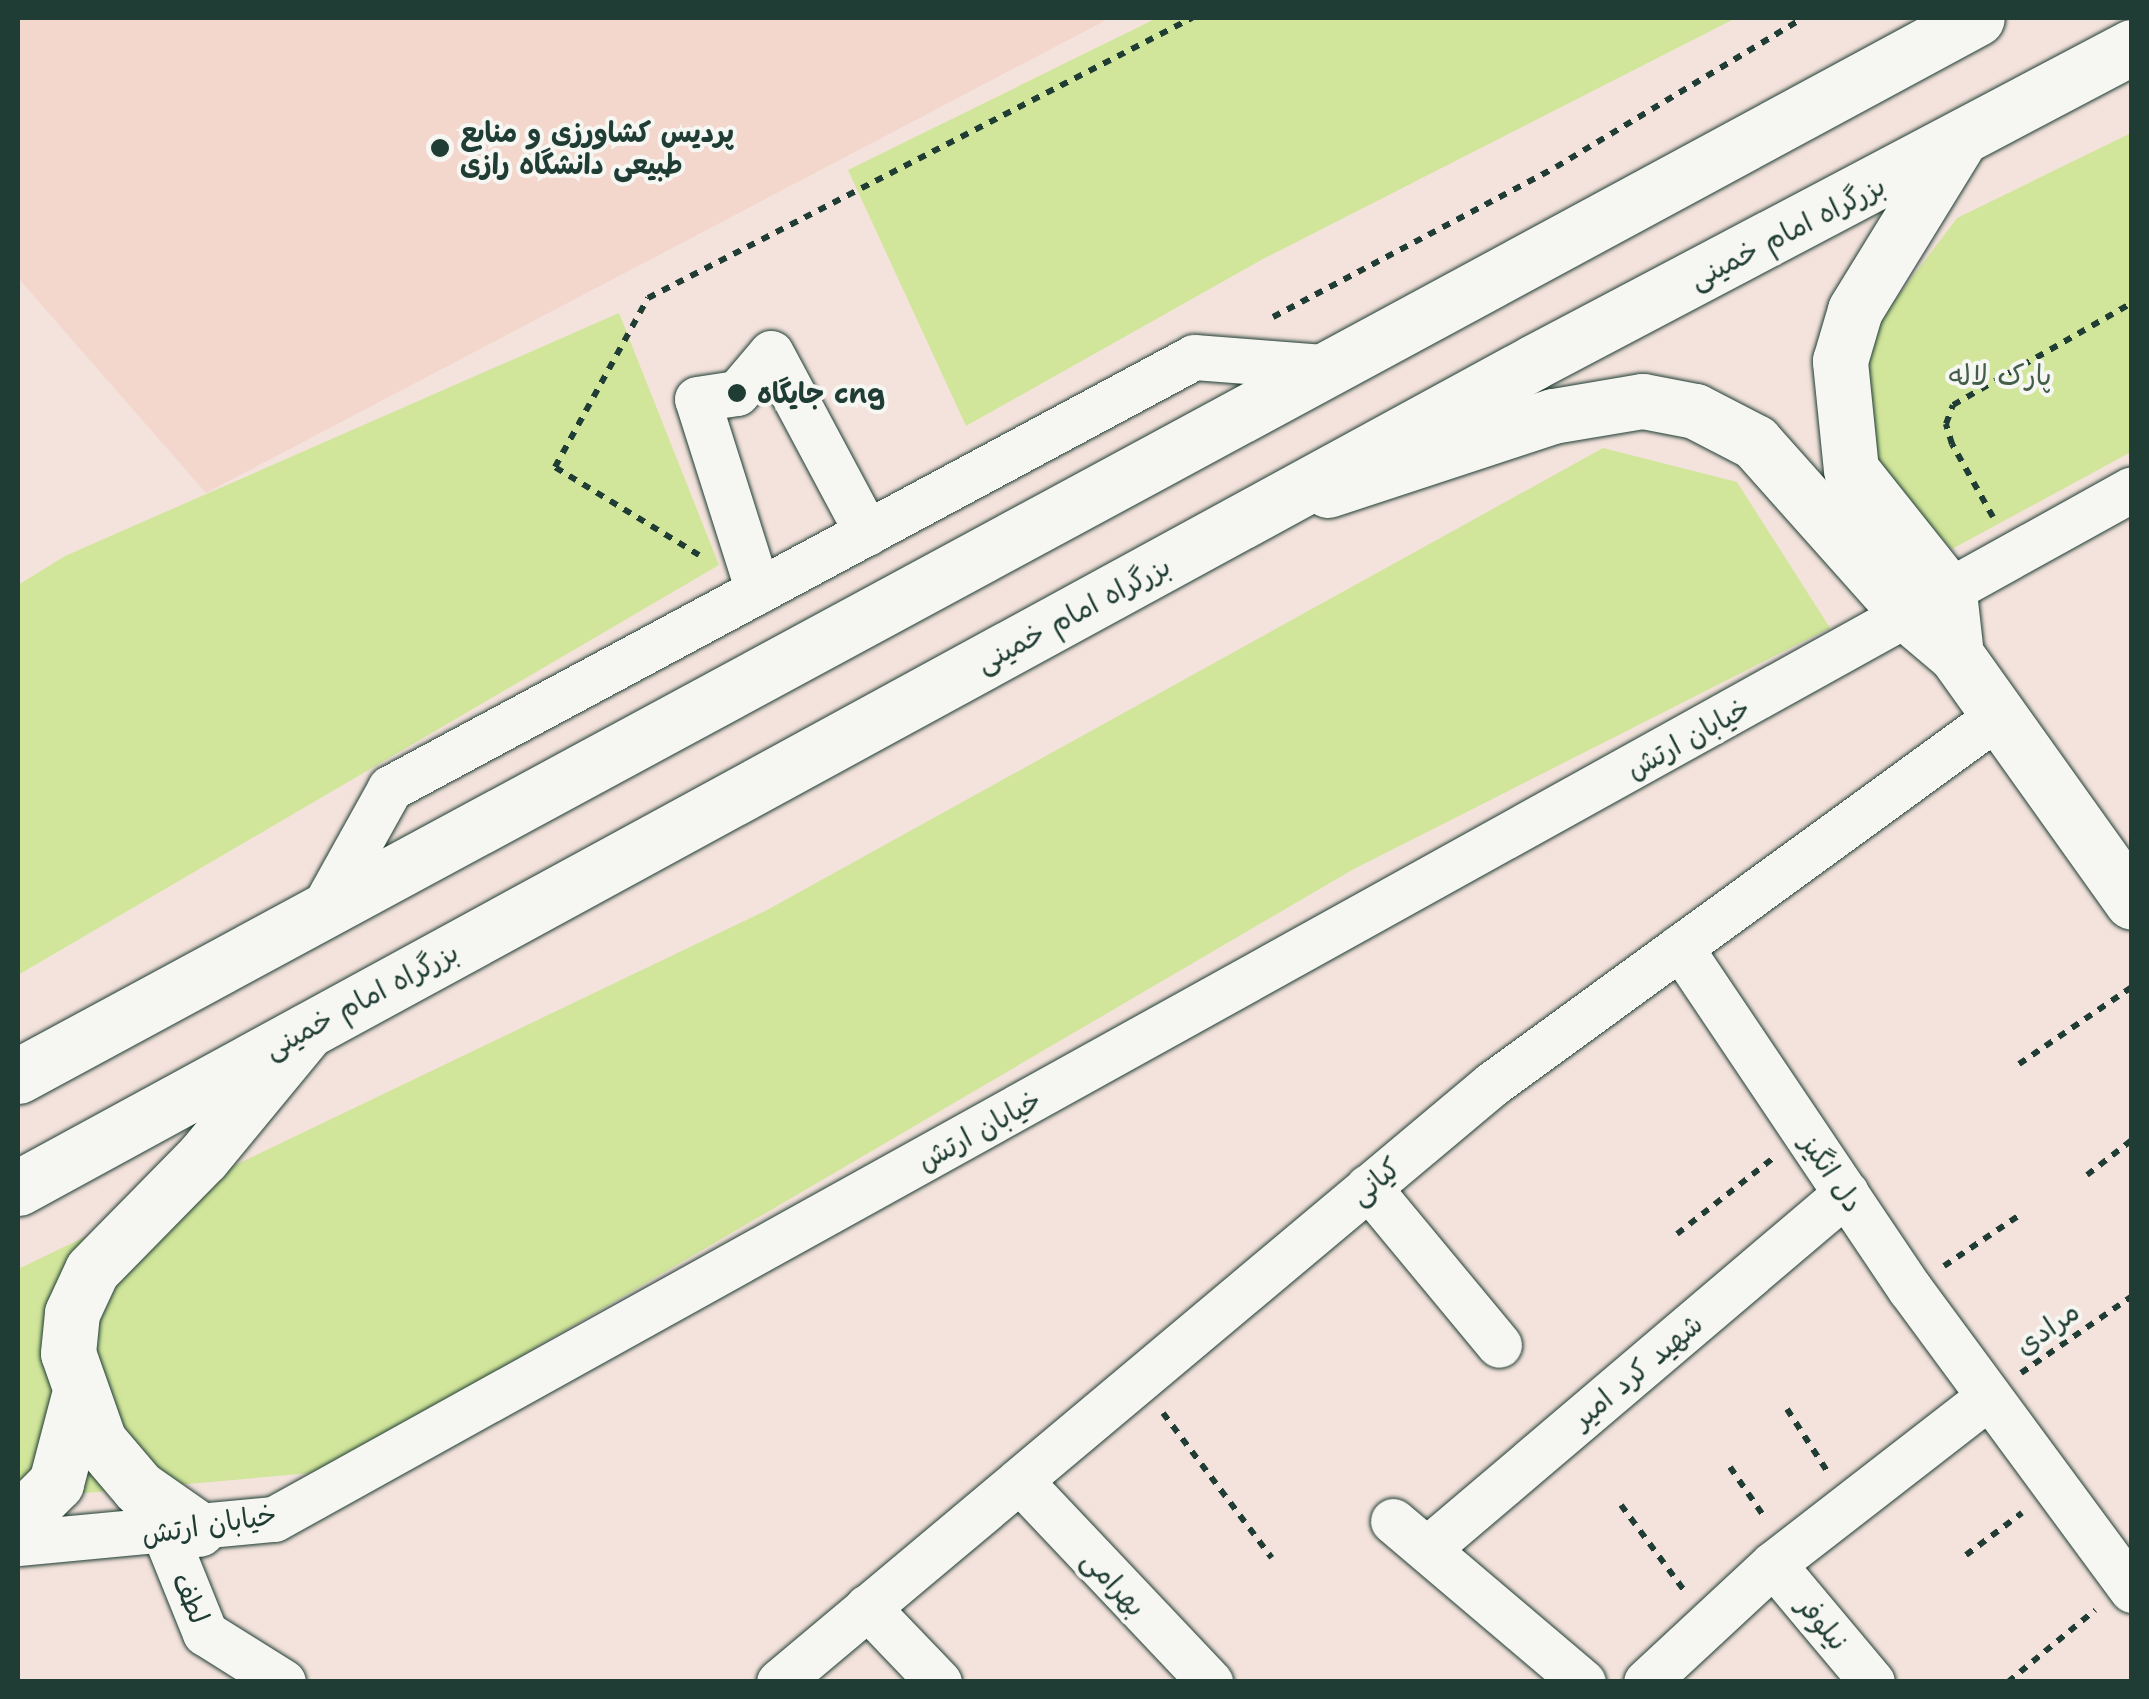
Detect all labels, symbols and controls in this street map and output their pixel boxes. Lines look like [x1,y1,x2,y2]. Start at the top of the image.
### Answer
place label: پردیس کشاورزی و منابع طبیعی دانشگاه رازی [460,115,734,181]
marker: پردیس کشاورزی و منابع طبیعی دانشگاه رازی [429,137,451,159]
street label: بزرگراه امام خمینی [1684,168,1890,296]
park label: پارک لاله [1948,358,2052,392]
place label: جایگاه cng [757,376,885,410]
marker: جایگاه cng [726,382,748,404]
street label: بزرگراه امام خمینی [970,549,1176,679]
street label: خیابان ارتش [1620,690,1756,786]
street label: بزرگراه امام خمینی [258,935,464,1065]
street label: خیابان ارتش [911,1082,1047,1178]
street label: دل انگیز [1794,1127,1870,1219]
street label: کیانی [1343,1150,1407,1212]
street label: مرادی [2008,1294,2086,1362]
street label: شهید کرد امیر [1565,1307,1709,1435]
street label: خیابان ارتش [139,1497,279,1551]
street label: بهرامی [1075,1543,1153,1623]
street label: لطف [165,1567,217,1629]
street label: نیلوفر [1791,1589,1855,1657]

